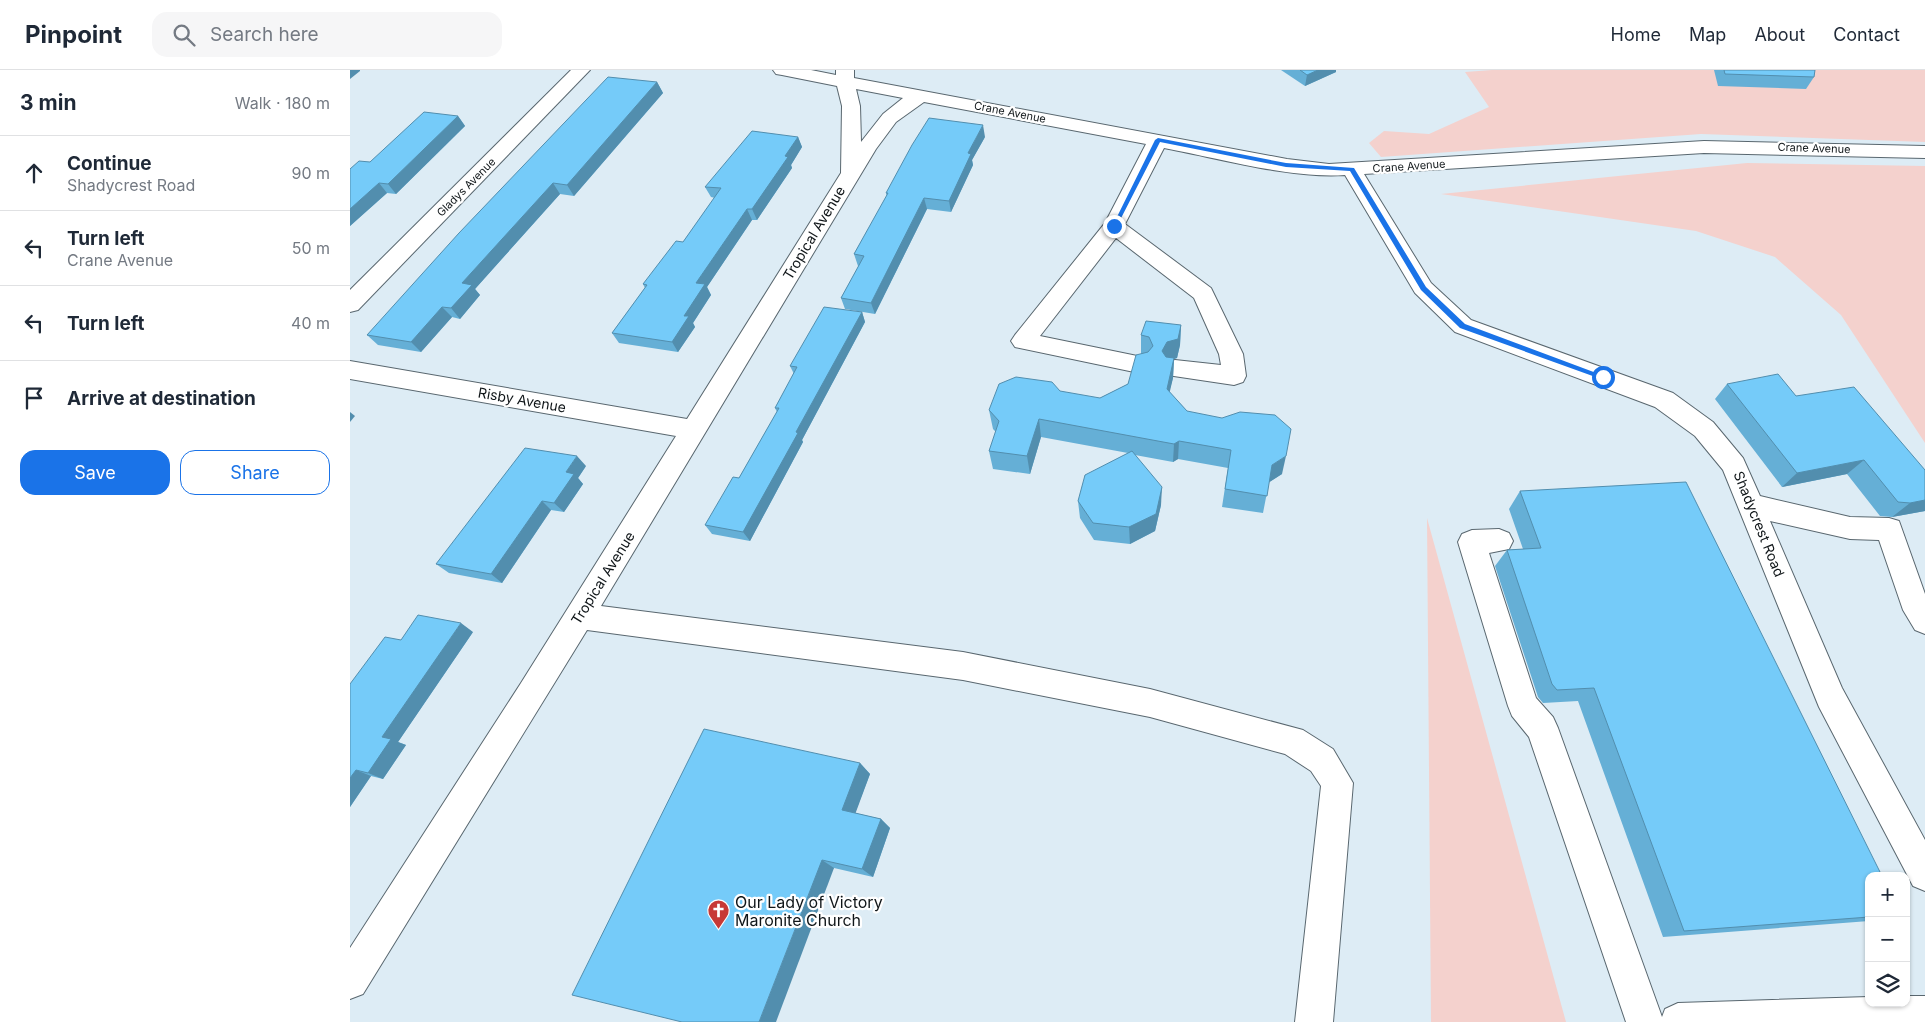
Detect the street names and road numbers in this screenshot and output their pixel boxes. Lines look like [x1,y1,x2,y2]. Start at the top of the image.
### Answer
street label: Crane Avenue [973,98,1047,126]
street label: Crane Avenue [1777,140,1851,156]
street label: Gladys Avenue [434,155,498,219]
street label: Crane Avenue [1372,156,1446,176]
street label: Tropical Avenue [779,183,848,283]
street label: Risby Avenue [477,383,567,416]
street label: Shadycrest Road [1731,469,1788,579]
street label: Tropical Avenue [567,528,638,627]

